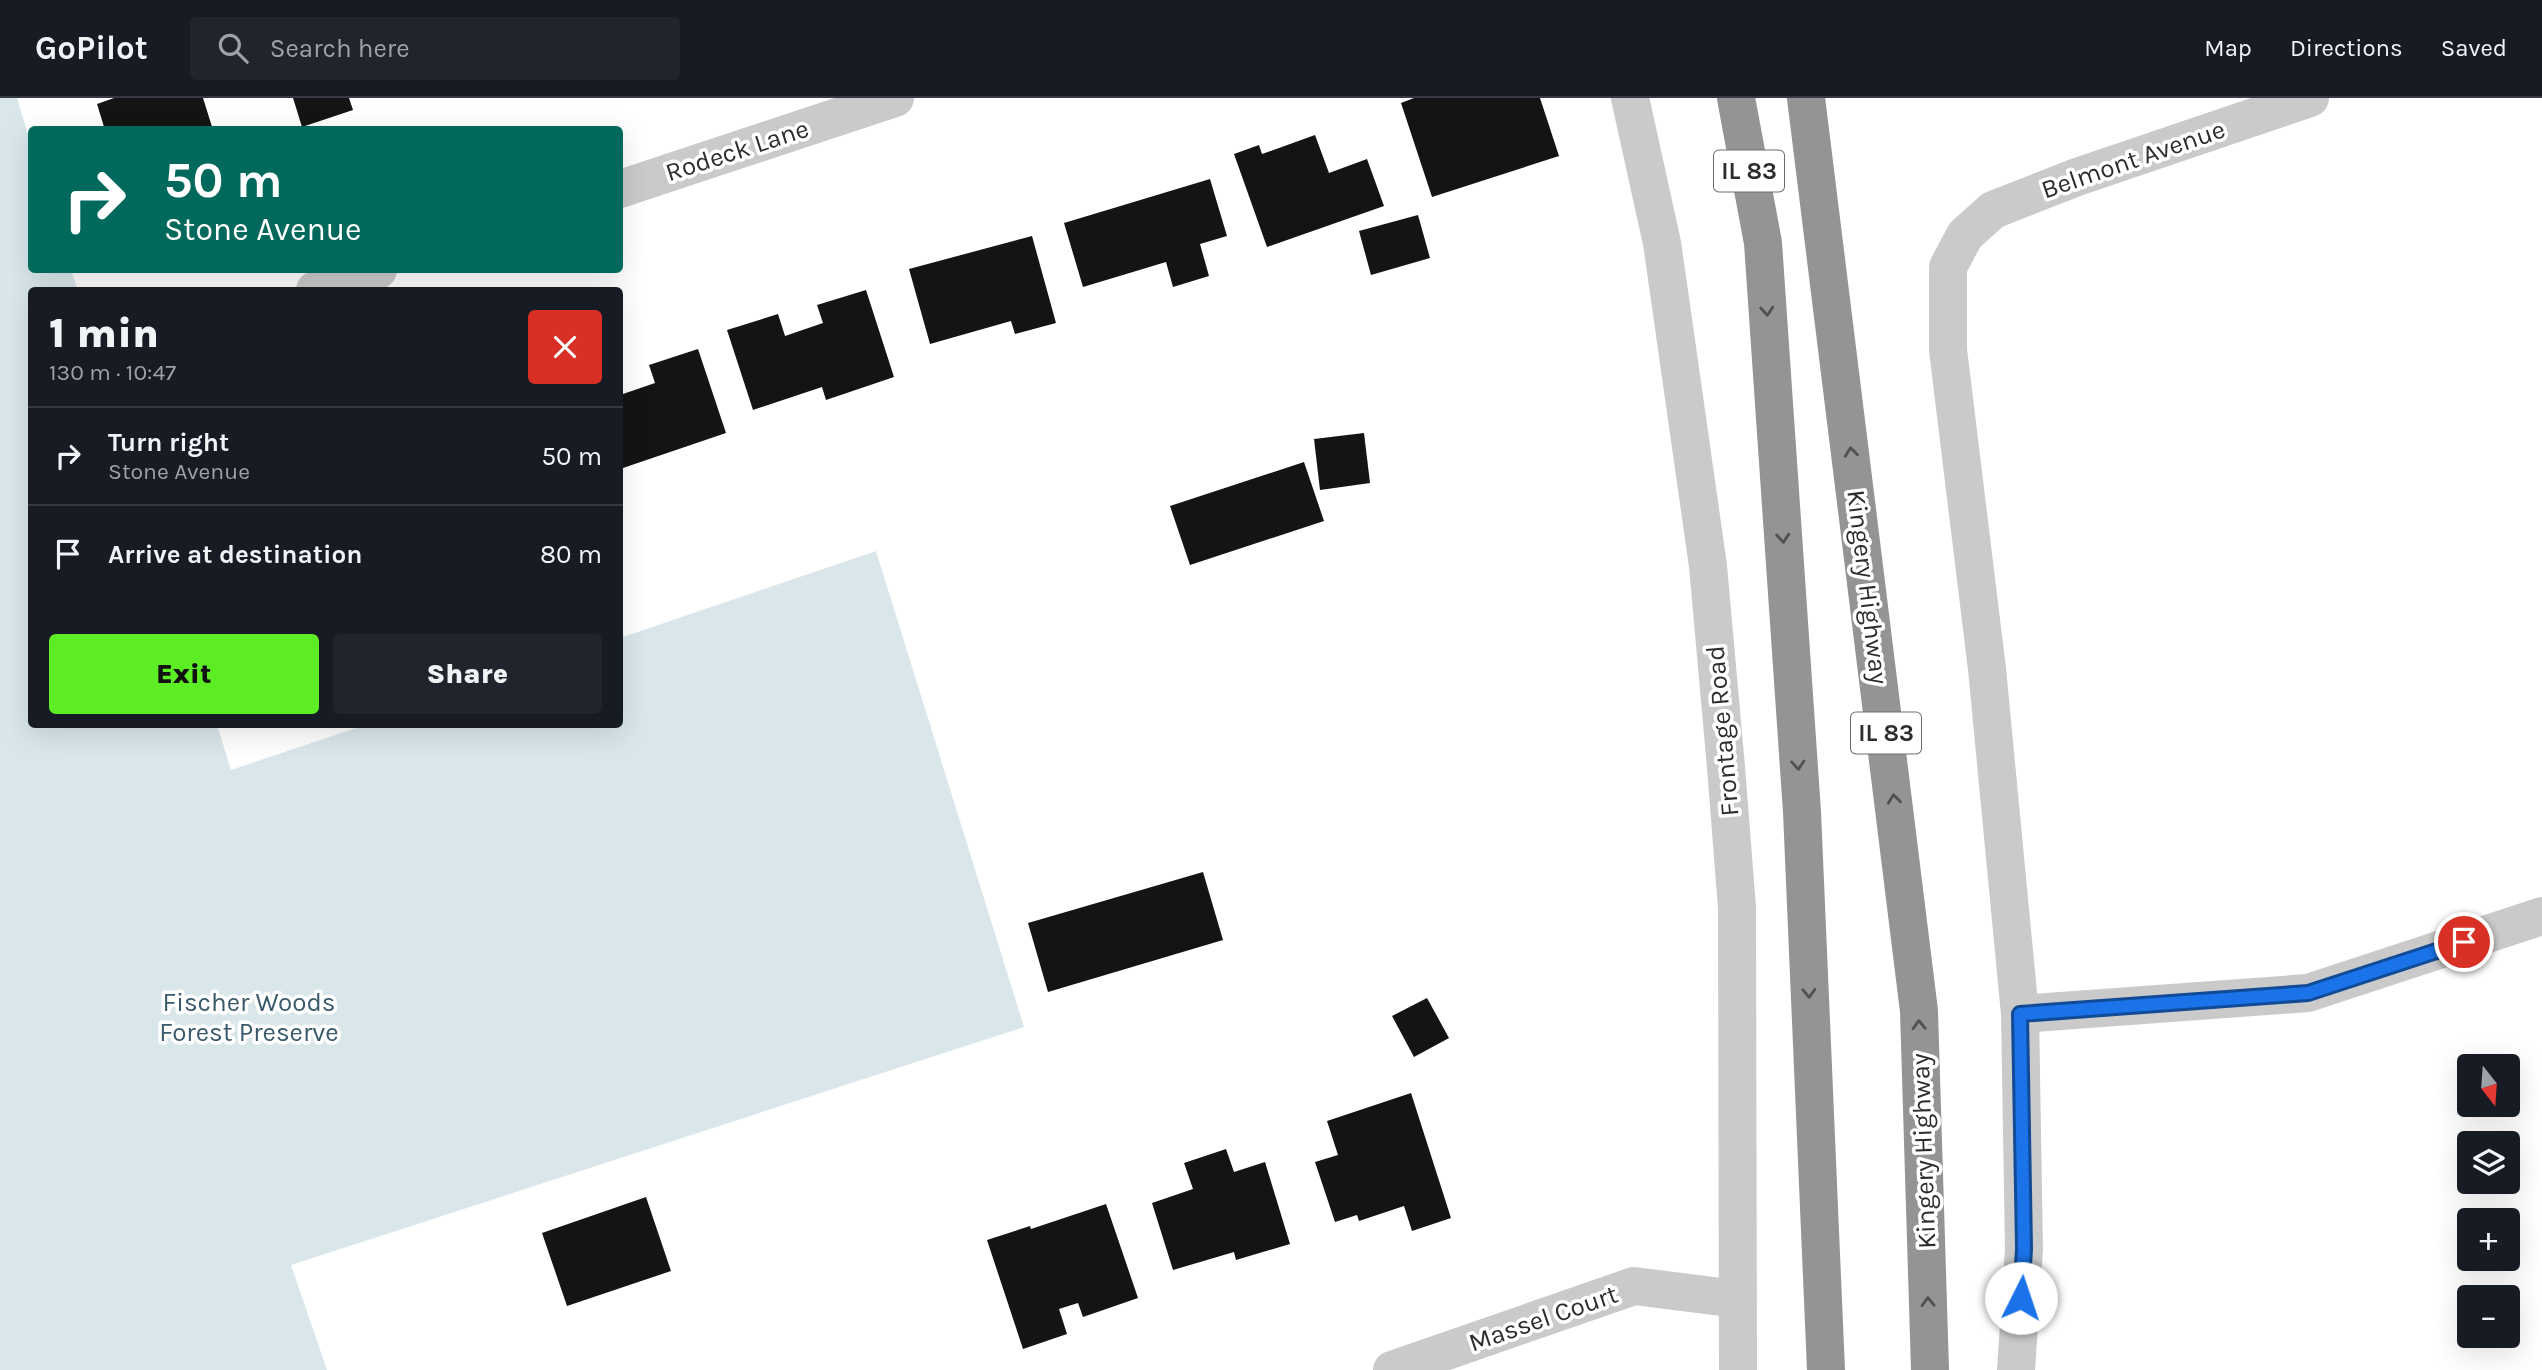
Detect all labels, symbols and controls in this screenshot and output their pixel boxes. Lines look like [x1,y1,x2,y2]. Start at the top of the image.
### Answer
search box [190,17,680,80]
text: GoPilot [35,29,148,67]
icon: search [214,29,252,67]
text: Search here [270,33,410,64]
text: Map [2204,34,2252,62]
text: Directions [2290,34,2403,62]
text: Saved [2441,34,2507,62]
street label: Rodeck Lane [662,113,813,188]
street label: Belmont Avenue [2037,113,2229,205]
road number: IL 83 [1714,150,1784,192]
text: 50 m [164,152,282,209]
icon: right [49,154,140,245]
text: Stone Avenue [164,211,362,248]
one-way arrow [1759,306,1774,317]
text: 1 min [49,308,159,358]
button: close [528,310,602,384]
text: 130 m · 10:47 [49,359,176,386]
text: Turn right [108,427,229,458]
icon: right [49,437,87,475]
text: 50 m [541,441,602,472]
one-way arrow [1843,446,1858,458]
text: Stone Avenue [108,458,250,485]
street label: Kingery Highway [1840,488,1895,686]
one-way arrow [1775,533,1790,544]
icon: arrive [49,535,87,573]
text: Arrive at destination [108,539,362,570]
text: 80 m [540,539,602,570]
button: Exit [49,634,319,714]
button: Share [333,634,602,714]
street label: Frontage Road [1700,644,1745,818]
road number: IL 83 [1851,712,1921,754]
one-way arrow [1790,760,1805,771]
one-way arrow [1886,794,1901,805]
pin [2434,912,2494,972]
icon: arrive [2445,923,2483,961]
park label: Fischer Woods Forest Preserve [159,987,339,1048]
one-way arrow [1802,987,1817,998]
one-way arrow [1911,1020,1927,1030]
street label: Kingery Highway [1905,1053,1942,1249]
north arrow [2457,1054,2520,1116]
map controls [2457,1054,2520,1348]
button: layers [2457,1131,2520,1194]
button: + [2457,1208,2520,1271]
position arrow [1984,1261,2058,1335]
street label: Massel Court [1465,1278,1622,1358]
button: − [2457,1285,2520,1348]
one-way arrow [1921,1296,1936,1307]

